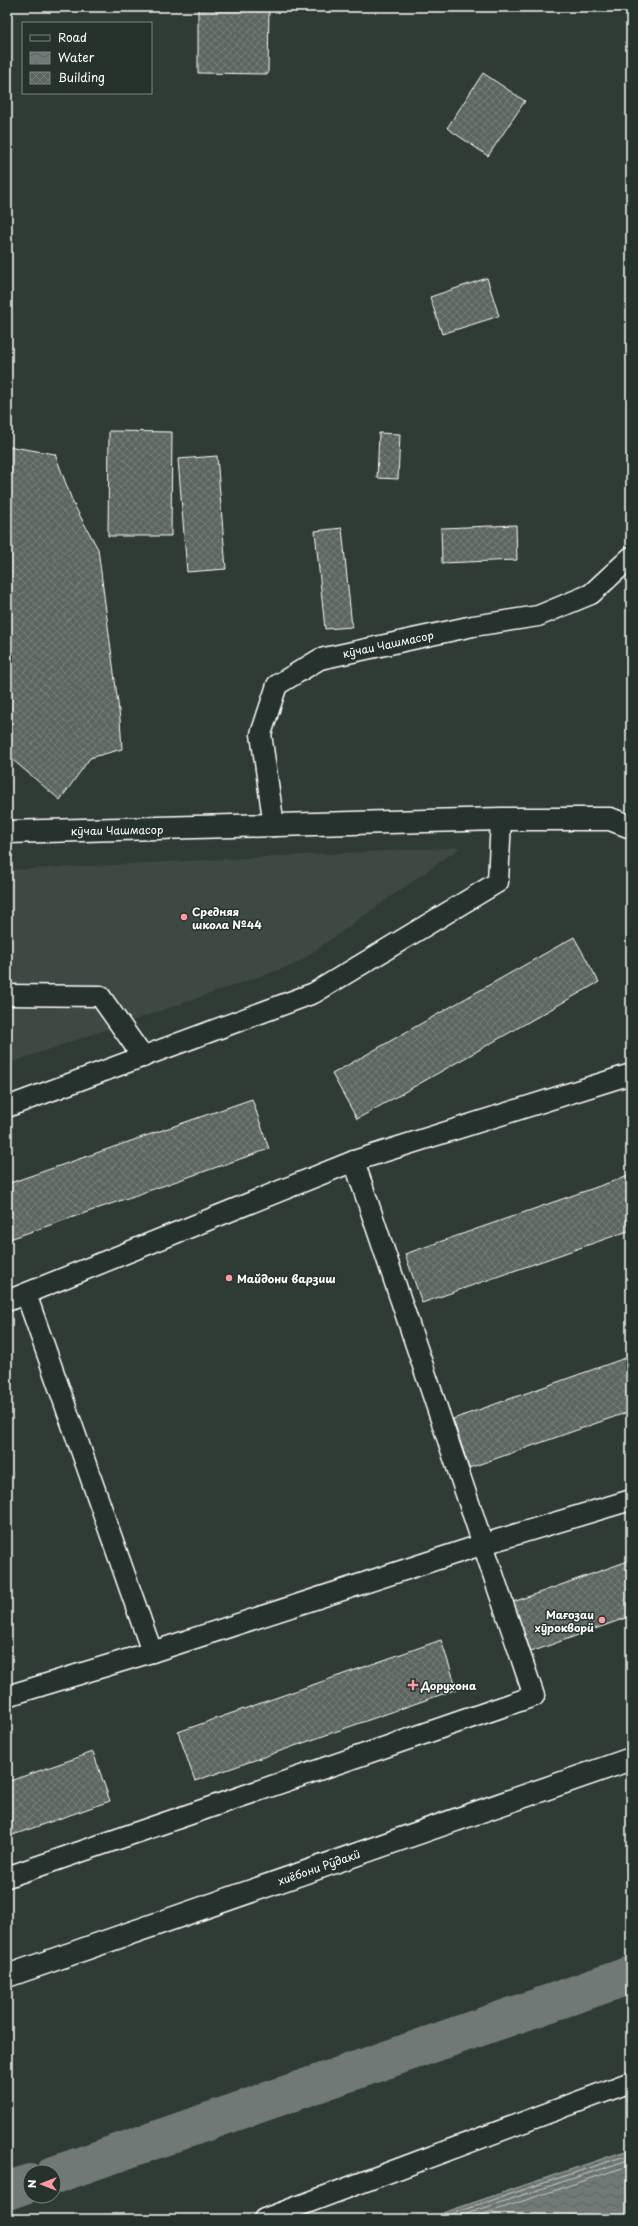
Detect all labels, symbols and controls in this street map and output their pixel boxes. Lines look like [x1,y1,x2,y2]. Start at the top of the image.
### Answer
legend [22,22,152,94]
text: Road [58,28,87,46]
text: Water [58,48,95,66]
text: Building [58,68,105,86]
street label: кӯчаи Чашмасор [341,626,435,662]
street label: кӯчаи Чашмасор [70,821,164,839]
place label: Средняя школа №44 [192,903,262,933]
marker: Средняя школа №44 [179,912,189,922]
place label: Майдони варзиш [237,1270,336,1287]
marker: Майдони варзиш [224,1273,234,1283]
place label: Мағозаи хӯрокворӣ [535,1606,594,1636]
marker: Мағозаи хӯрокворӣ [597,1615,607,1625]
place label: Дорухона [420,1677,477,1694]
marker: Дорухона [408,1680,418,1690]
street label: хиёбони Рӯдакӣ [275,1845,363,1889]
north arrow [22,2164,62,2204]
text: N [23,2179,40,2188]

